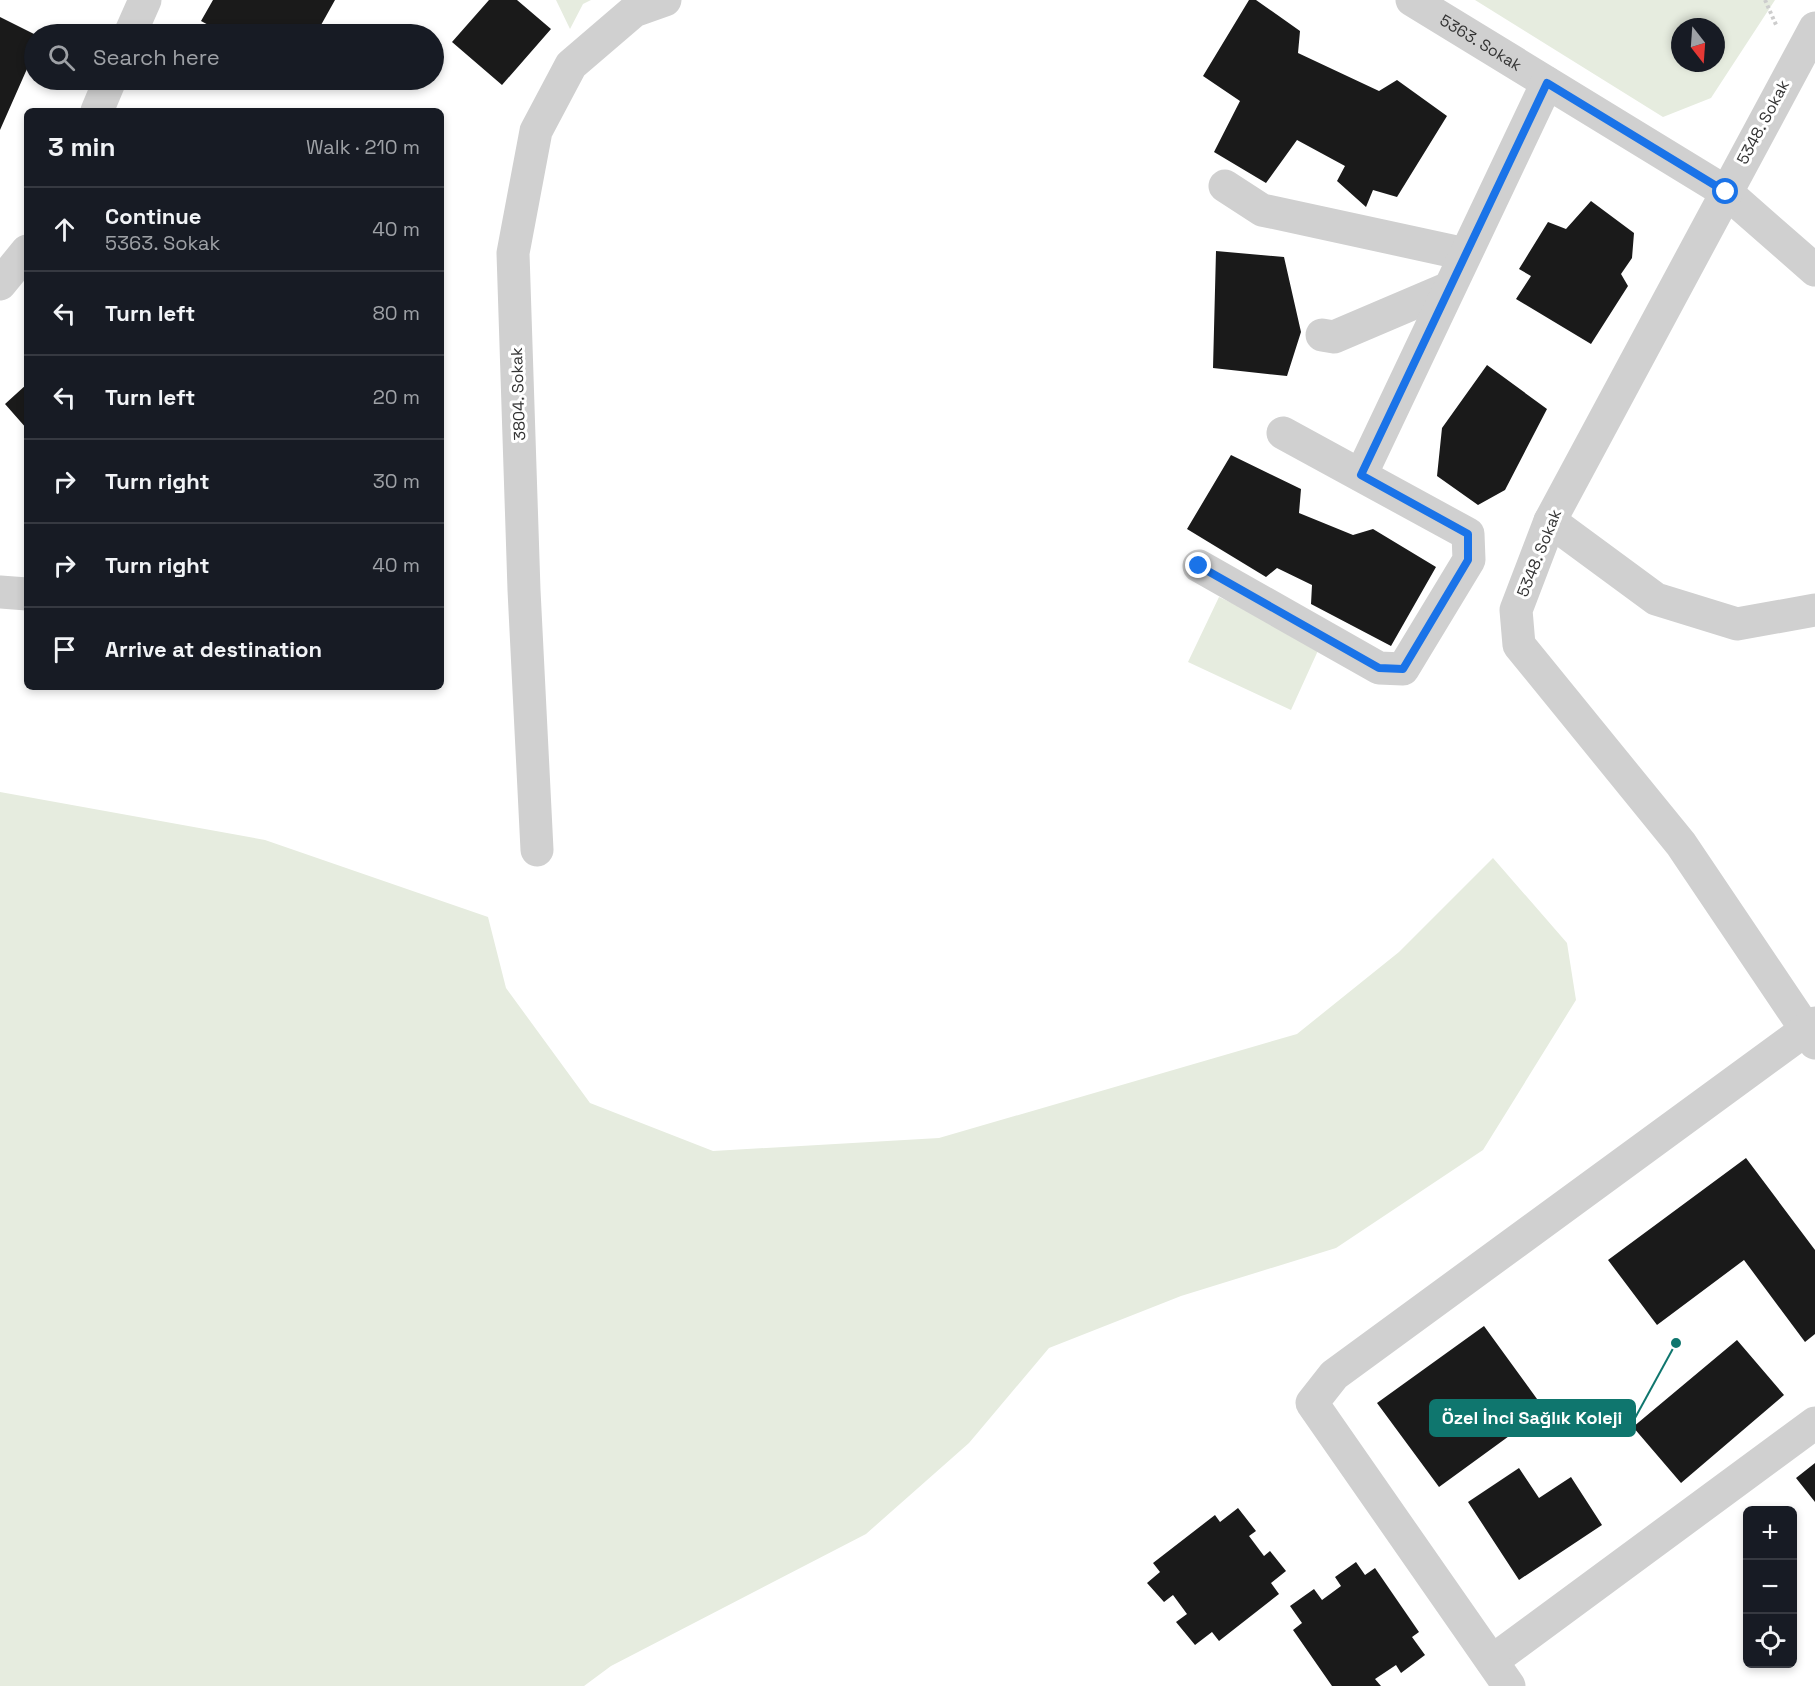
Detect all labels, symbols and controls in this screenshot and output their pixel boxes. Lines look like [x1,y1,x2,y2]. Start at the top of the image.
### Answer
street label: 5363. Sokak [1436,9,1526,75]
north arrow [1671,18,1725,72]
search box [24,24,444,90]
icon: search [45,41,78,74]
text: Search here [93,43,220,71]
street label: 5348. Sokak [1732,76,1794,168]
text: 3 min [48,130,116,164]
text: Walk · 210 m [306,134,420,160]
route start [1712,178,1738,204]
text: Continue [105,202,201,230]
icon: ahead [48,213,81,246]
text: 40 m [372,216,420,242]
text: 5363. Sokak [105,230,220,256]
icon: left [48,297,81,330]
text: Turn left [105,299,195,327]
text: 80 m [372,300,420,326]
street label: 3804. Sokak [506,347,530,441]
icon: left [48,381,81,414]
text: Turn left [105,383,195,411]
text: 20 m [373,384,420,410]
icon: right [48,465,81,498]
text: Turn right [105,467,210,495]
text: 30 m [373,468,420,494]
street label: 5348. Sokak [1512,506,1566,600]
icon: right [48,549,81,582]
text: Turn right [105,551,210,579]
text: 40 m [372,552,420,578]
route end [1185,552,1211,578]
icon: arrive [48,633,81,666]
text: Arrive at destination [105,635,322,663]
callout: Özel İnci Sağlık Koleji [1430,1400,1635,1436]
text: Özel İnci Sağlık Koleji [1442,1406,1622,1429]
map controls [1743,1506,1797,1668]
button: + [1743,1506,1797,1560]
button: − [1743,1560,1797,1614]
button: locate [1743,1614,1797,1668]

